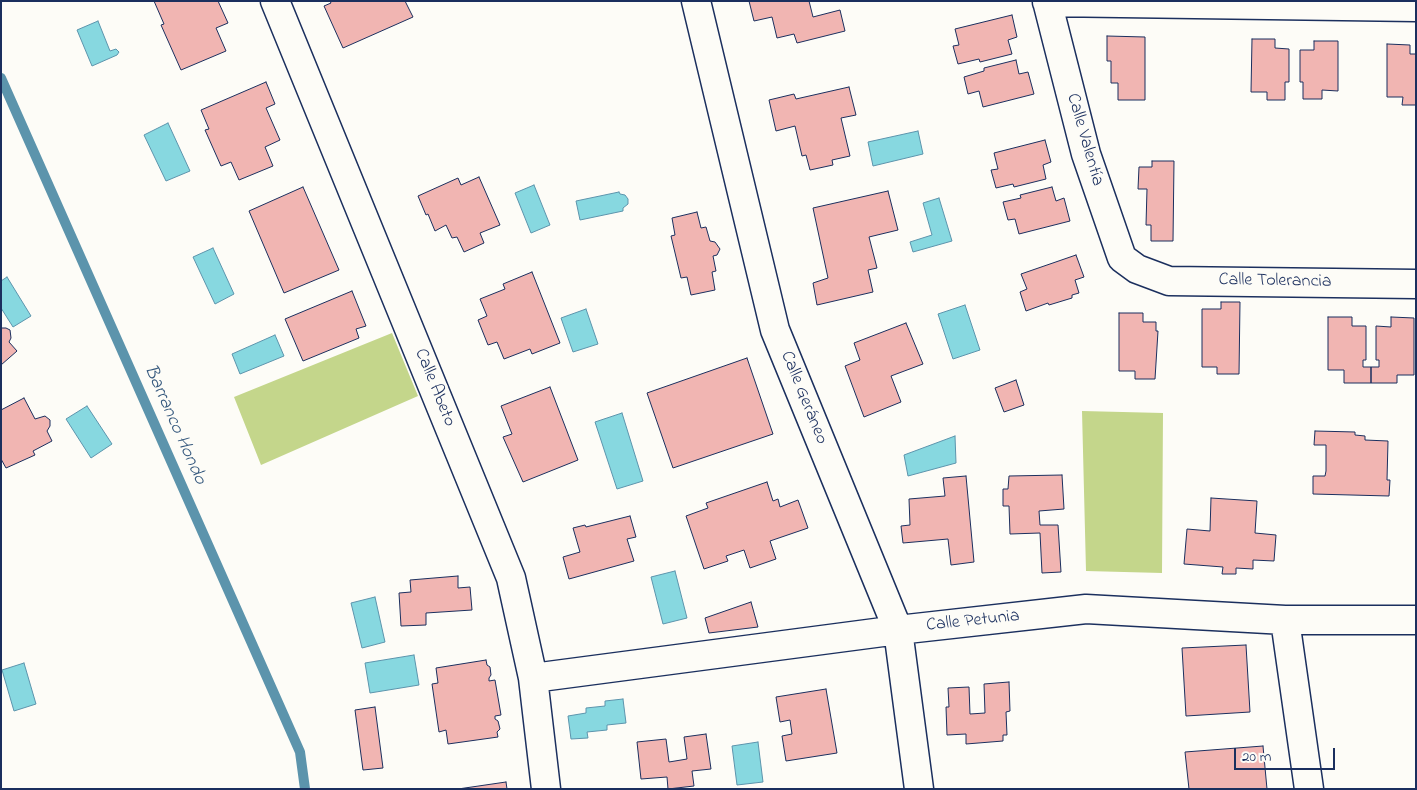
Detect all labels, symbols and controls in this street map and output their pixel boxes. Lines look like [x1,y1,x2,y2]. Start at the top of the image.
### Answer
street label: Calle Valentía [1060,91,1108,189]
street label: Calle Tolerancia [1218,270,1332,294]
street label: Calle Abeto [409,346,459,430]
street label: Calle Geráneo [775,348,831,448]
water label: Barranco Hondo [137,362,211,488]
street label: Calle Petunia [925,606,1021,638]
scale bar [1237,738,1338,770]
text: 20 m [1242,746,1271,768]

